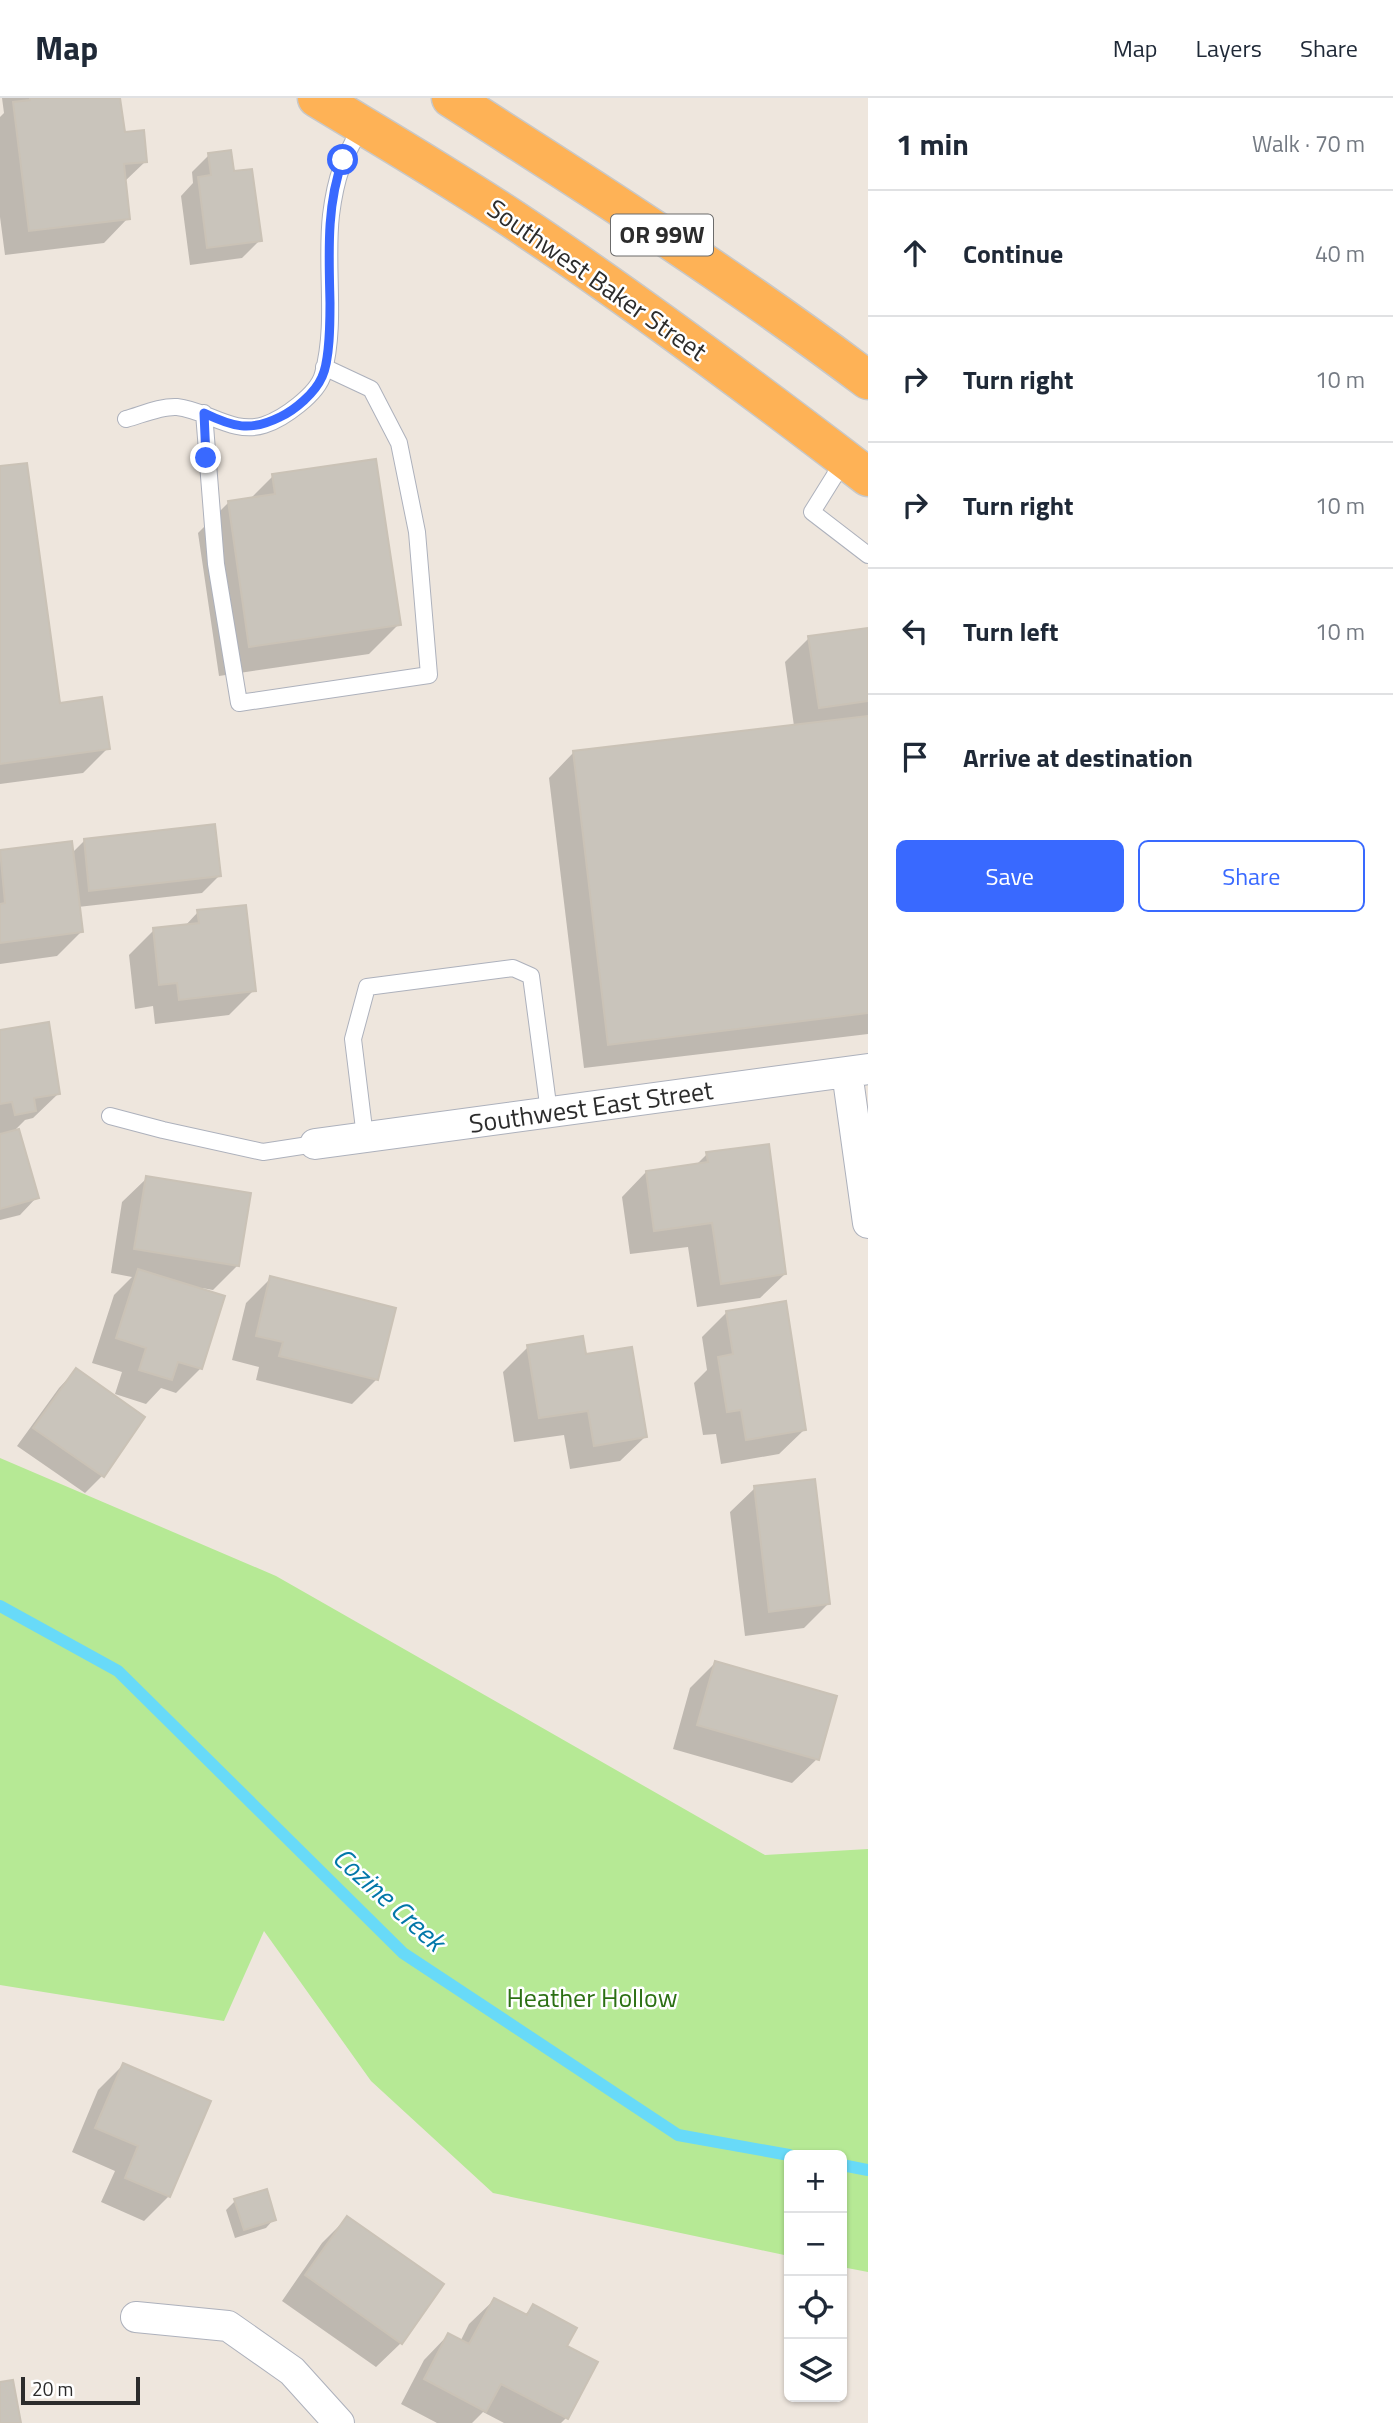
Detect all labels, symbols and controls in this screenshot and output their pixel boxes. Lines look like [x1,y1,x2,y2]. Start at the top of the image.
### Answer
text: Map [35,23,98,73]
text: Map [1113,30,1158,66]
text: Layers [1196,30,1262,66]
text: Share [1300,30,1358,66]
text: 1 min [896,121,969,167]
text: Walk · 70 m [1252,126,1365,161]
route start [327,144,358,175]
street label: Southwest Baker Street [479,189,715,370]
road number: OR 99W [611,215,713,256]
icon: ahead [896,234,934,272]
text: Continue [963,234,1063,273]
text: 40 m [1315,236,1365,271]
icon: right [896,360,934,398]
text: Turn right [963,360,1074,399]
text: 10 m [1315,362,1365,397]
route end [190,442,221,473]
icon: right [896,486,934,524]
text: Turn right [963,486,1074,525]
text: 10 m [1315,488,1365,523]
icon: left [896,612,934,650]
text: Turn left [963,612,1058,651]
text: 10 m [1315,614,1365,649]
icon: arrive [896,738,934,776]
text: Arrive at destination [963,738,1193,777]
button: Save [896,840,1124,912]
button: Share [1138,840,1365,912]
street label: Southwest East Street [467,1070,715,1143]
water label: Cozine Creek [323,1836,458,1963]
park label: Heather Hollow [506,1978,678,2017]
map controls [784,2150,847,2402]
button: + [784,2150,847,2213]
button: − [784,2213,847,2276]
button: locate [784,2276,847,2339]
button: layers [784,2339,847,2402]
scale bar [21,2374,140,2406]
text: 20 m [32,2374,73,2403]

